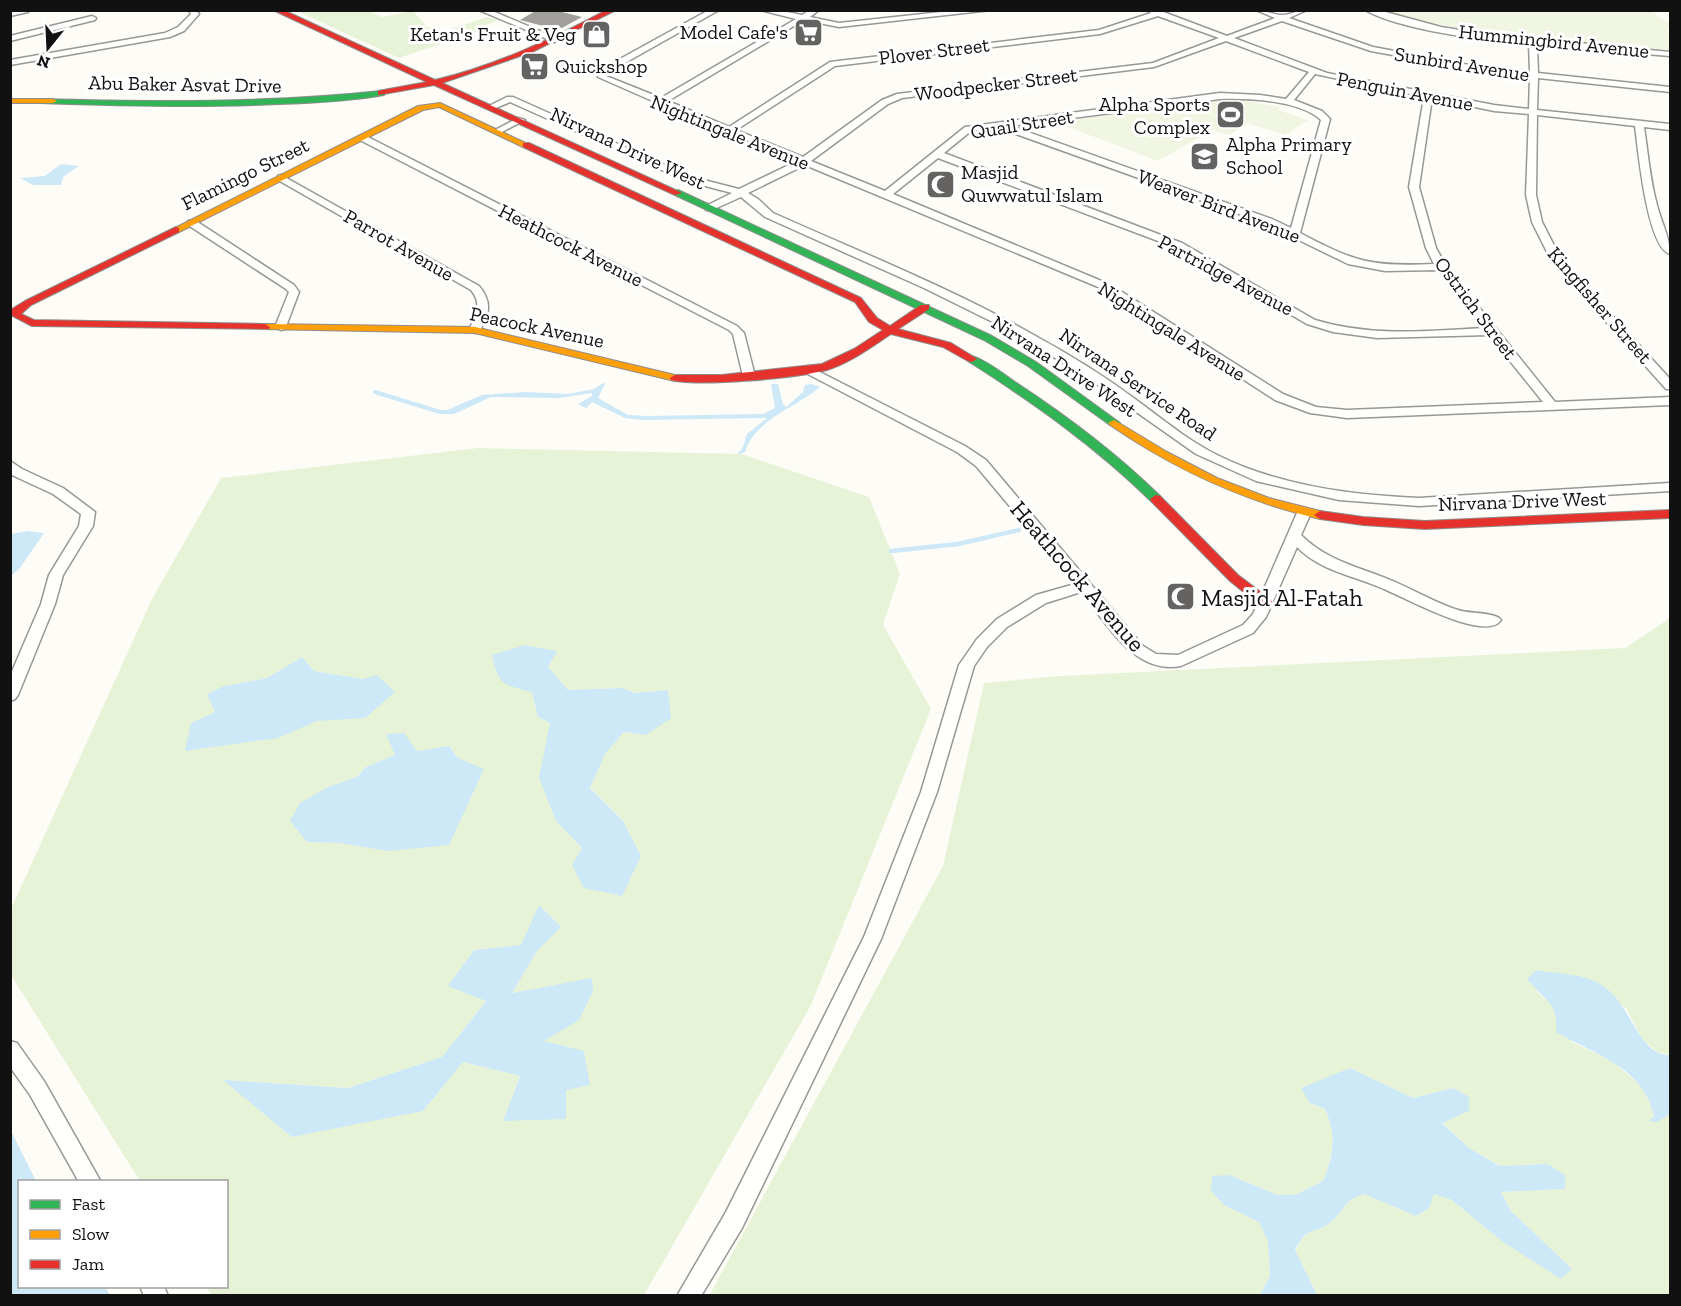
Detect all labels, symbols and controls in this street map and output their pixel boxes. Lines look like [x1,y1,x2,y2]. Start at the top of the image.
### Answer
supermarket icon: Model Cafe's [793,16,825,48]
north arrow [18,18,78,78]
shop icon: Ketan's Fruit & Veg [581,18,613,50]
street label: Hummingbird Avenue [1458,19,1650,63]
place label: Model Cafe's [680,20,788,44]
place label: Ketan's Fruit & Veg [410,22,576,46]
street label: Plover Street [877,32,991,70]
street label: Sunbird Avenue [1393,41,1531,87]
supermarket icon: Quickshop [518,50,550,82]
text: N [35,51,52,73]
place label: Quickshop [555,54,647,78]
street label: Woodpecker Street [913,62,1079,106]
street label: Penguin Avenue [1335,66,1475,116]
street label: Abu Baker Asvat Drive [88,70,282,98]
street label: Nightingale Avenue [647,89,813,175]
place label: Alpha Sports Complex [1099,92,1210,139]
sports icon: Alpha Sports Complex [1215,99,1247,131]
street label: Nirvana Drive West [547,102,710,195]
street label: Quail Street [969,104,1076,144]
place label: Alpha Primary School [1226,132,1352,179]
street label: Flamingo Street [177,133,313,215]
school or university icon: Alpha Primary School [1189,140,1221,172]
place label: Masjid Quwwatul Islam [961,160,1104,207]
street label: Weaver Bird Avenue [1134,164,1304,248]
mosque icon: Masjid Quwwatul Islam [924,168,956,200]
street label: Heathcock Avenue [495,198,647,292]
street label: Parrot Avenue [340,204,458,286]
street label: Partridge Avenue [1154,229,1298,321]
street label: Kingfisher Street [1543,242,1658,369]
street label: Ostrich Street [1430,252,1523,364]
street label: Nightingale Avenue [1094,276,1250,386]
street label: Peacock Avenue [468,301,606,353]
street label: Nirvana Drive West [987,310,1142,422]
street label: Nirvana Service Road [1055,323,1221,445]
street label: Nirvana Drive West [1438,486,1607,516]
street label: Heathcock Avenue [1005,495,1151,657]
mosque icon: Masjid Al-Fatah [1164,581,1196,613]
place label: Masjid Al-Fatah [1201,583,1363,612]
legend [18,1180,228,1288]
text: Fast [72,1193,105,1215]
text: Slow [72,1223,109,1245]
text: Jam [72,1253,104,1275]

